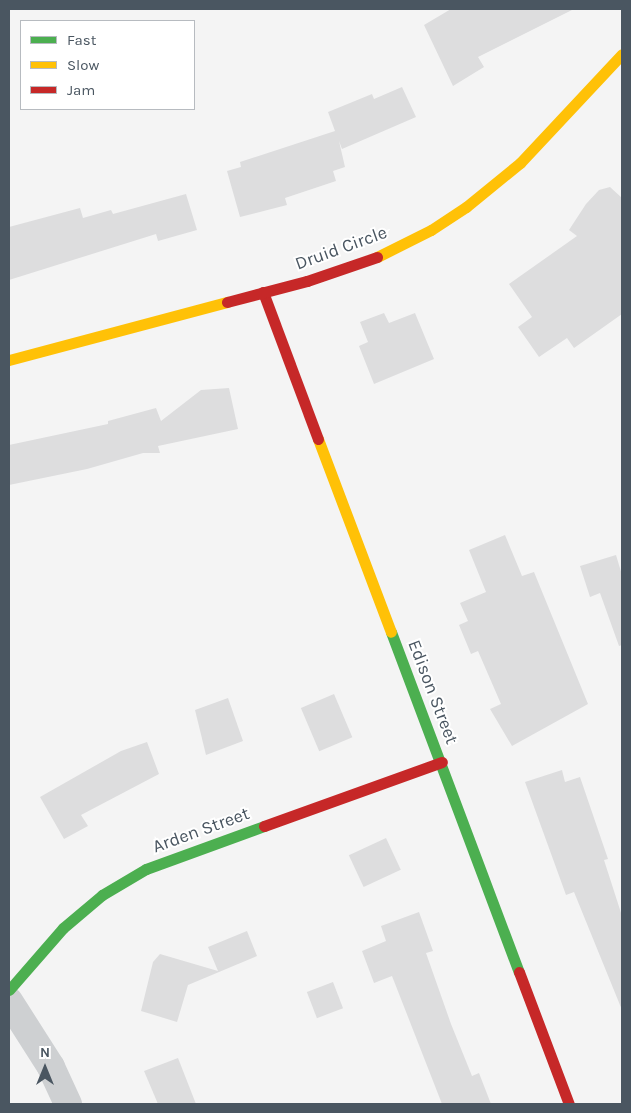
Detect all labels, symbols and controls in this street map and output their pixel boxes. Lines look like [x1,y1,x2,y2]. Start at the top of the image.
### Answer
legend [20,20,195,110]
text: Fast [67,31,96,49]
text: Slow [67,56,99,74]
text: Jam [67,81,95,99]
street label: Druid Circle [292,221,390,275]
street label: Edison Street [403,637,463,747]
street label: Arden Street [150,803,252,857]
north arrow [20,1043,70,1093]
text: N [40,1044,50,1061]

